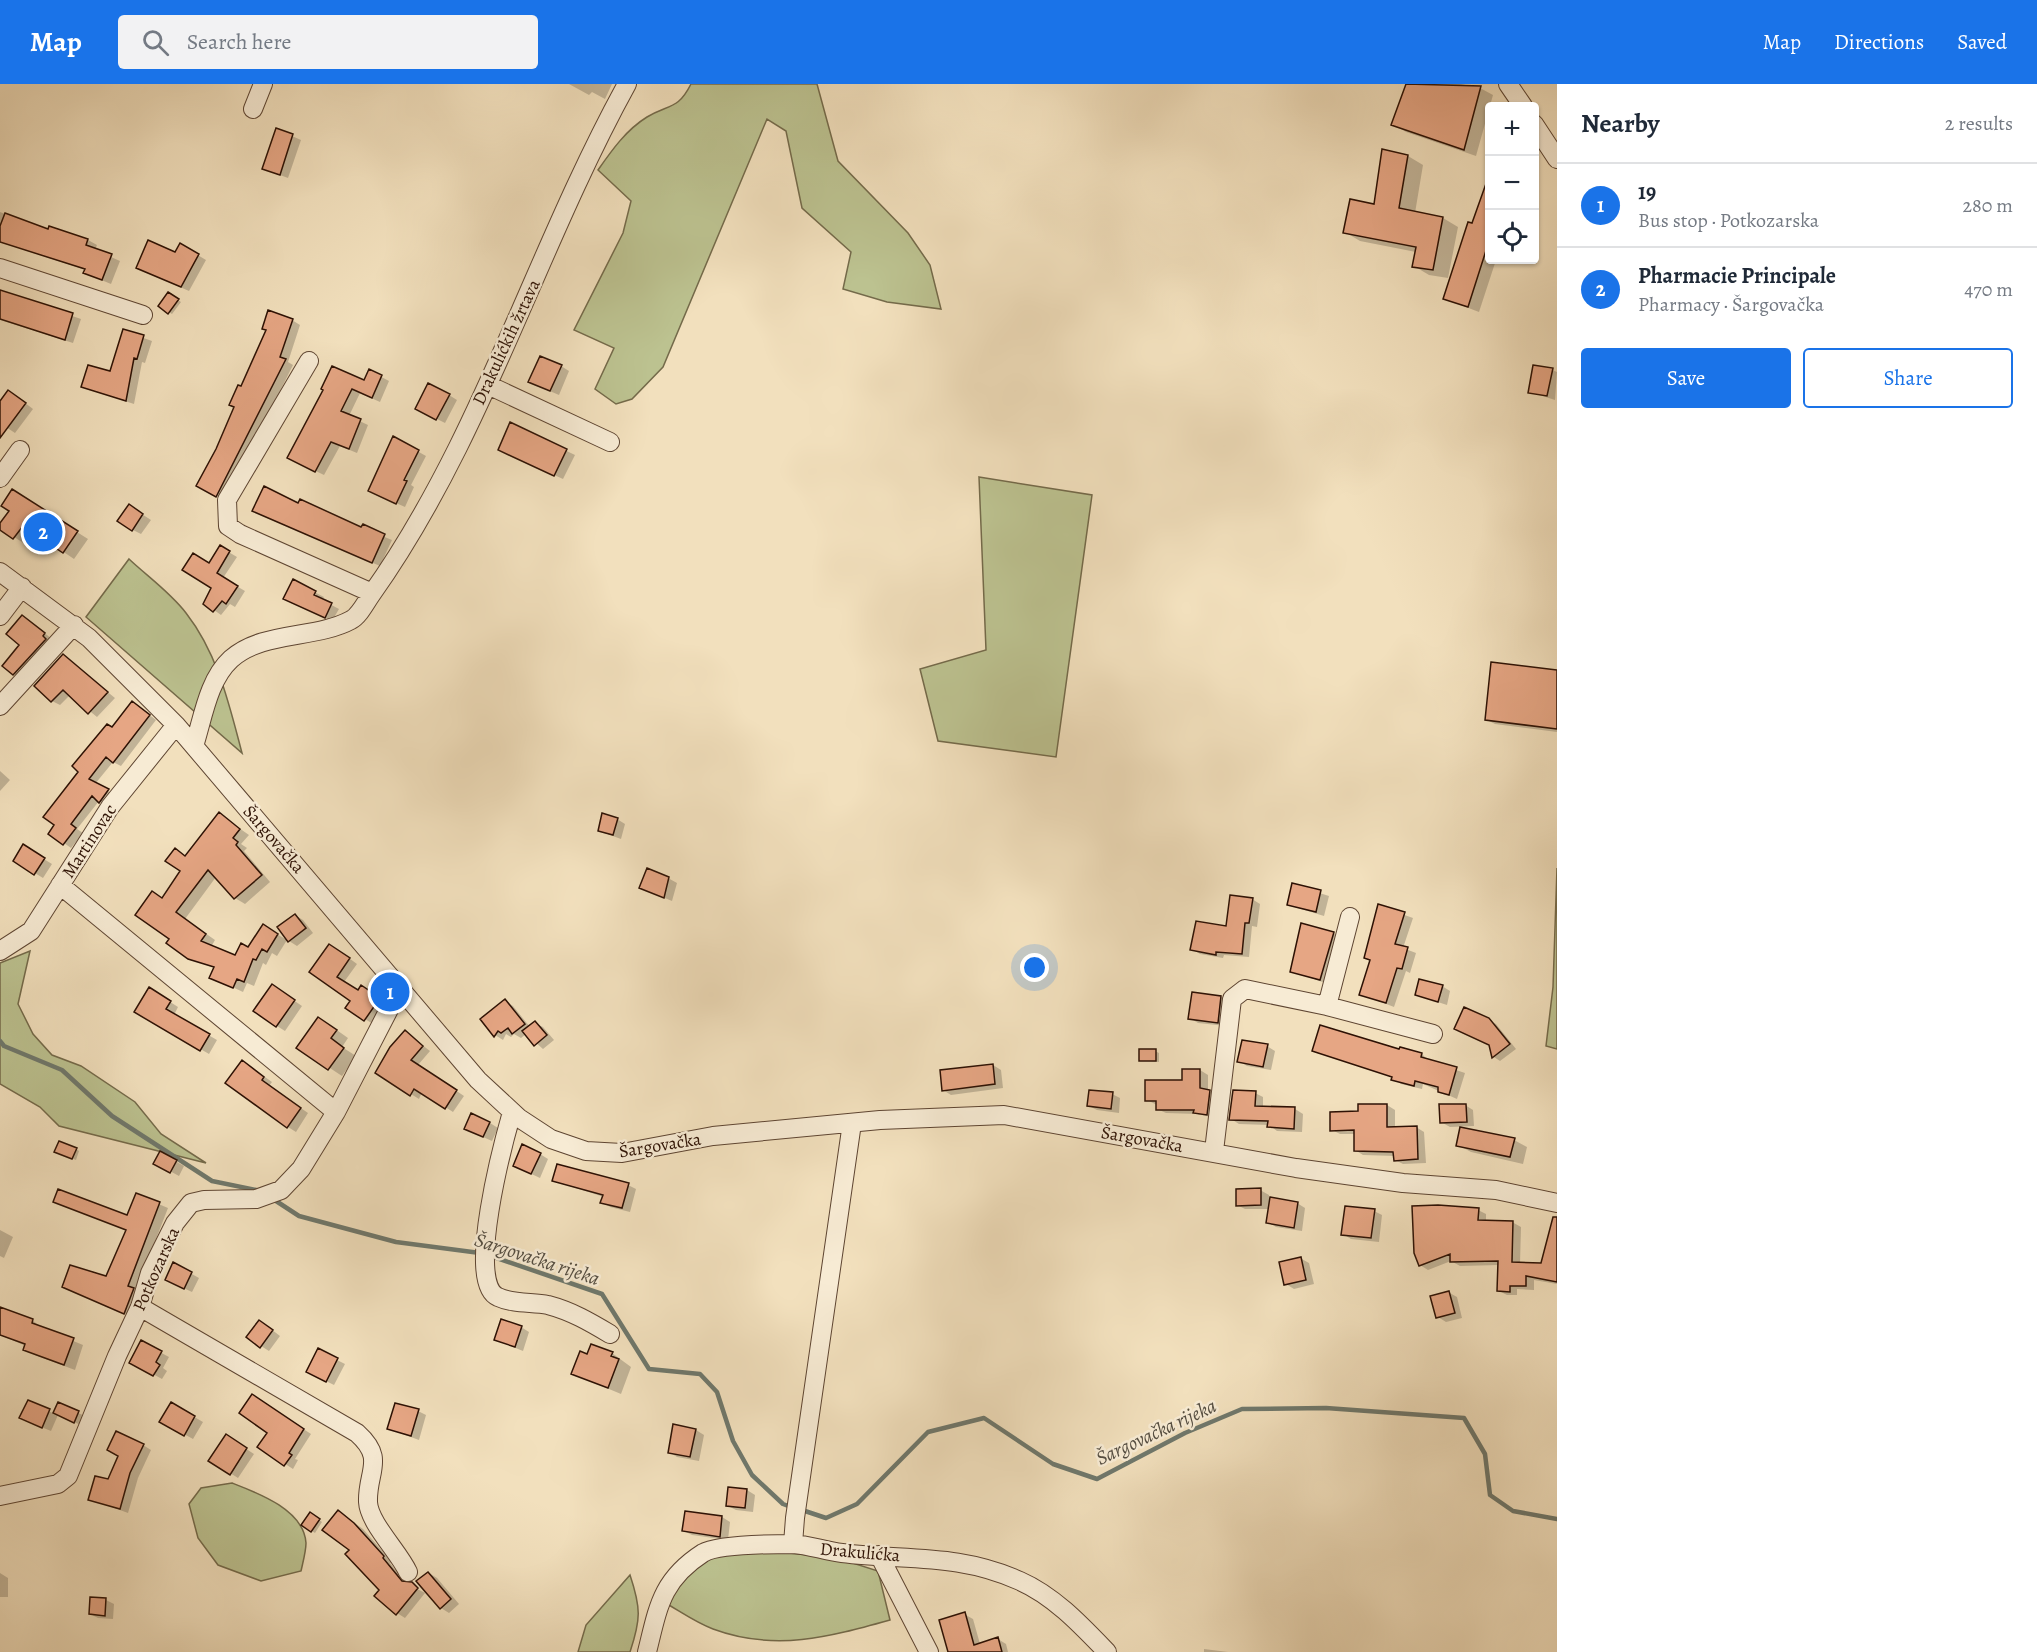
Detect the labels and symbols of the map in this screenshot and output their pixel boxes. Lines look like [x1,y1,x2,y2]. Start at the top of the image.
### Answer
street label: Drakulićkih žrtava [466,275,546,409]
pin: 2 [24,510,63,554]
street label: Martinovac [56,799,122,883]
street label: Šargovačka [238,800,311,879]
your location [1020,953,1049,982]
pin: 1 [370,970,410,1014]
street label: Šargovačka [1099,1120,1185,1158]
street label: Šargovačka [617,1127,703,1163]
street label: Potkozarska [127,1223,185,1315]
water label: Šargovačka rijeka [471,1226,603,1292]
water label: Šargovačka rijeka [1091,1392,1221,1472]
street label: Drakulićka [819,1537,902,1568]

